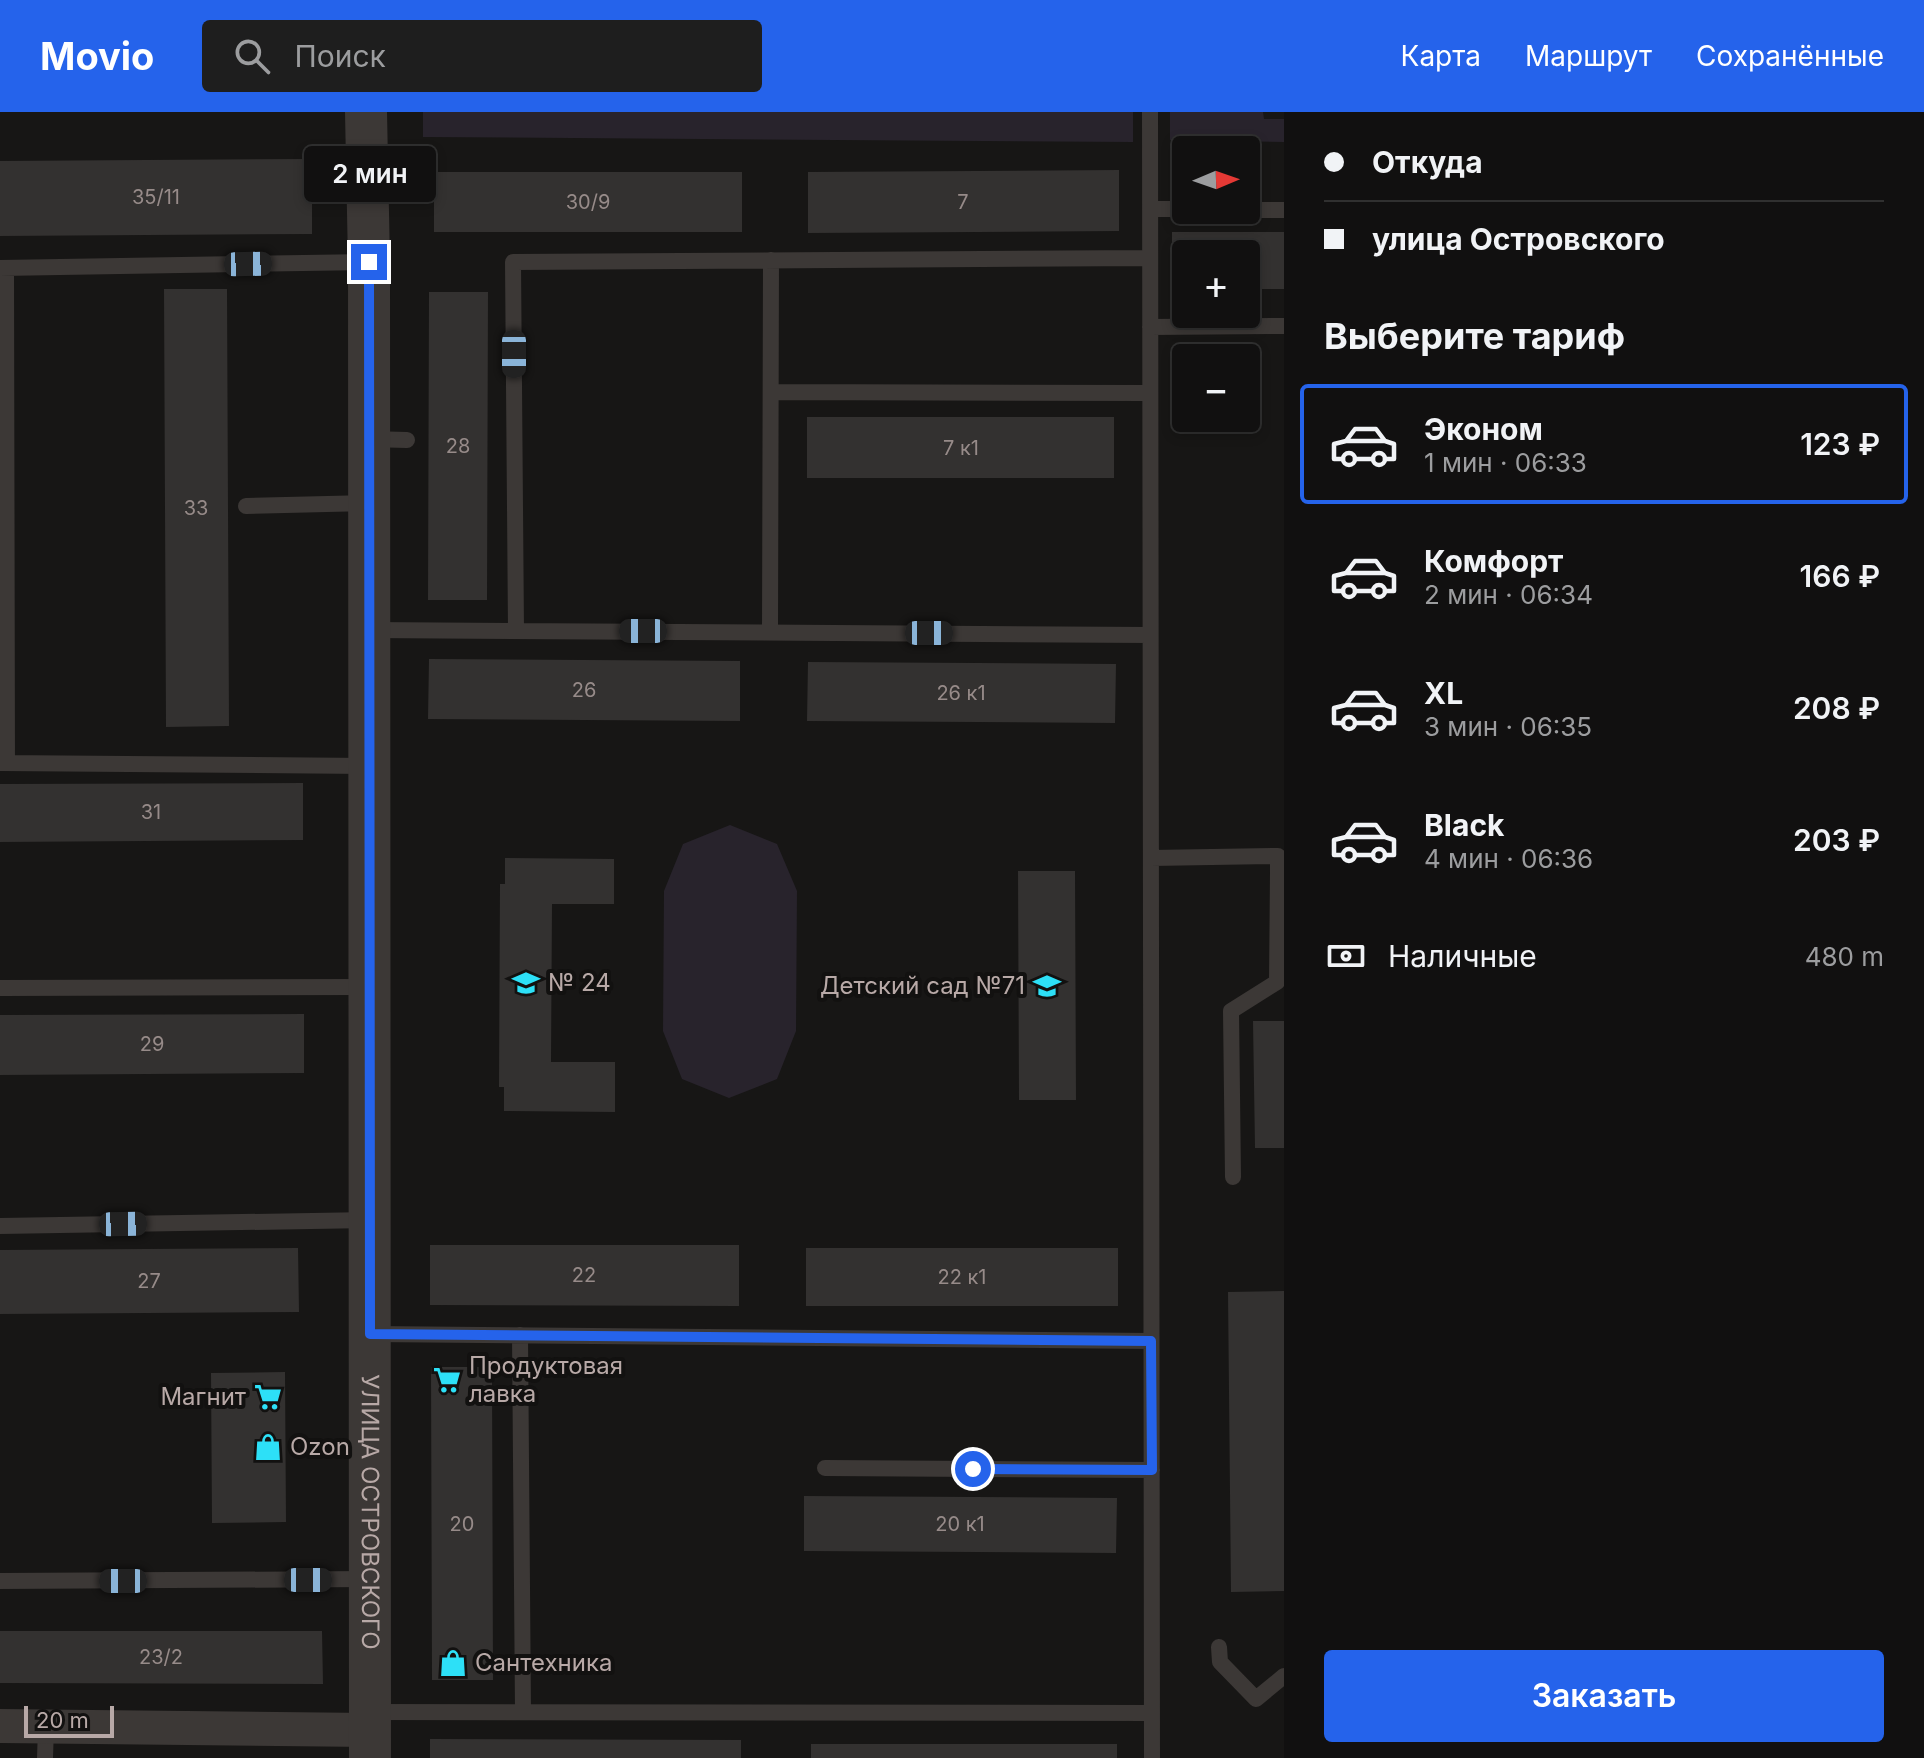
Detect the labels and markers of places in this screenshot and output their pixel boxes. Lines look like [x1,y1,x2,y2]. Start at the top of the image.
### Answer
school or university icon: № 24 [511,968,541,998]
place label: № 24 [548,968,611,997]
place label: Детский сад №71 [820,971,1025,1000]
school or university icon: Детский сад №71 [1032,971,1062,1001]
place label: Продуктовая лавка [469,1351,623,1408]
supermarket icon: Продуктовая лавка [432,1365,462,1395]
place label: Магнит [160,1382,246,1411]
supermarket icon: Магнит [253,1382,283,1412]
shop icon: Ozon [253,1432,283,1462]
place label: Ozon [290,1432,350,1461]
shop icon: Сантехника [438,1648,468,1678]
place label: Сантехника [475,1648,612,1677]

